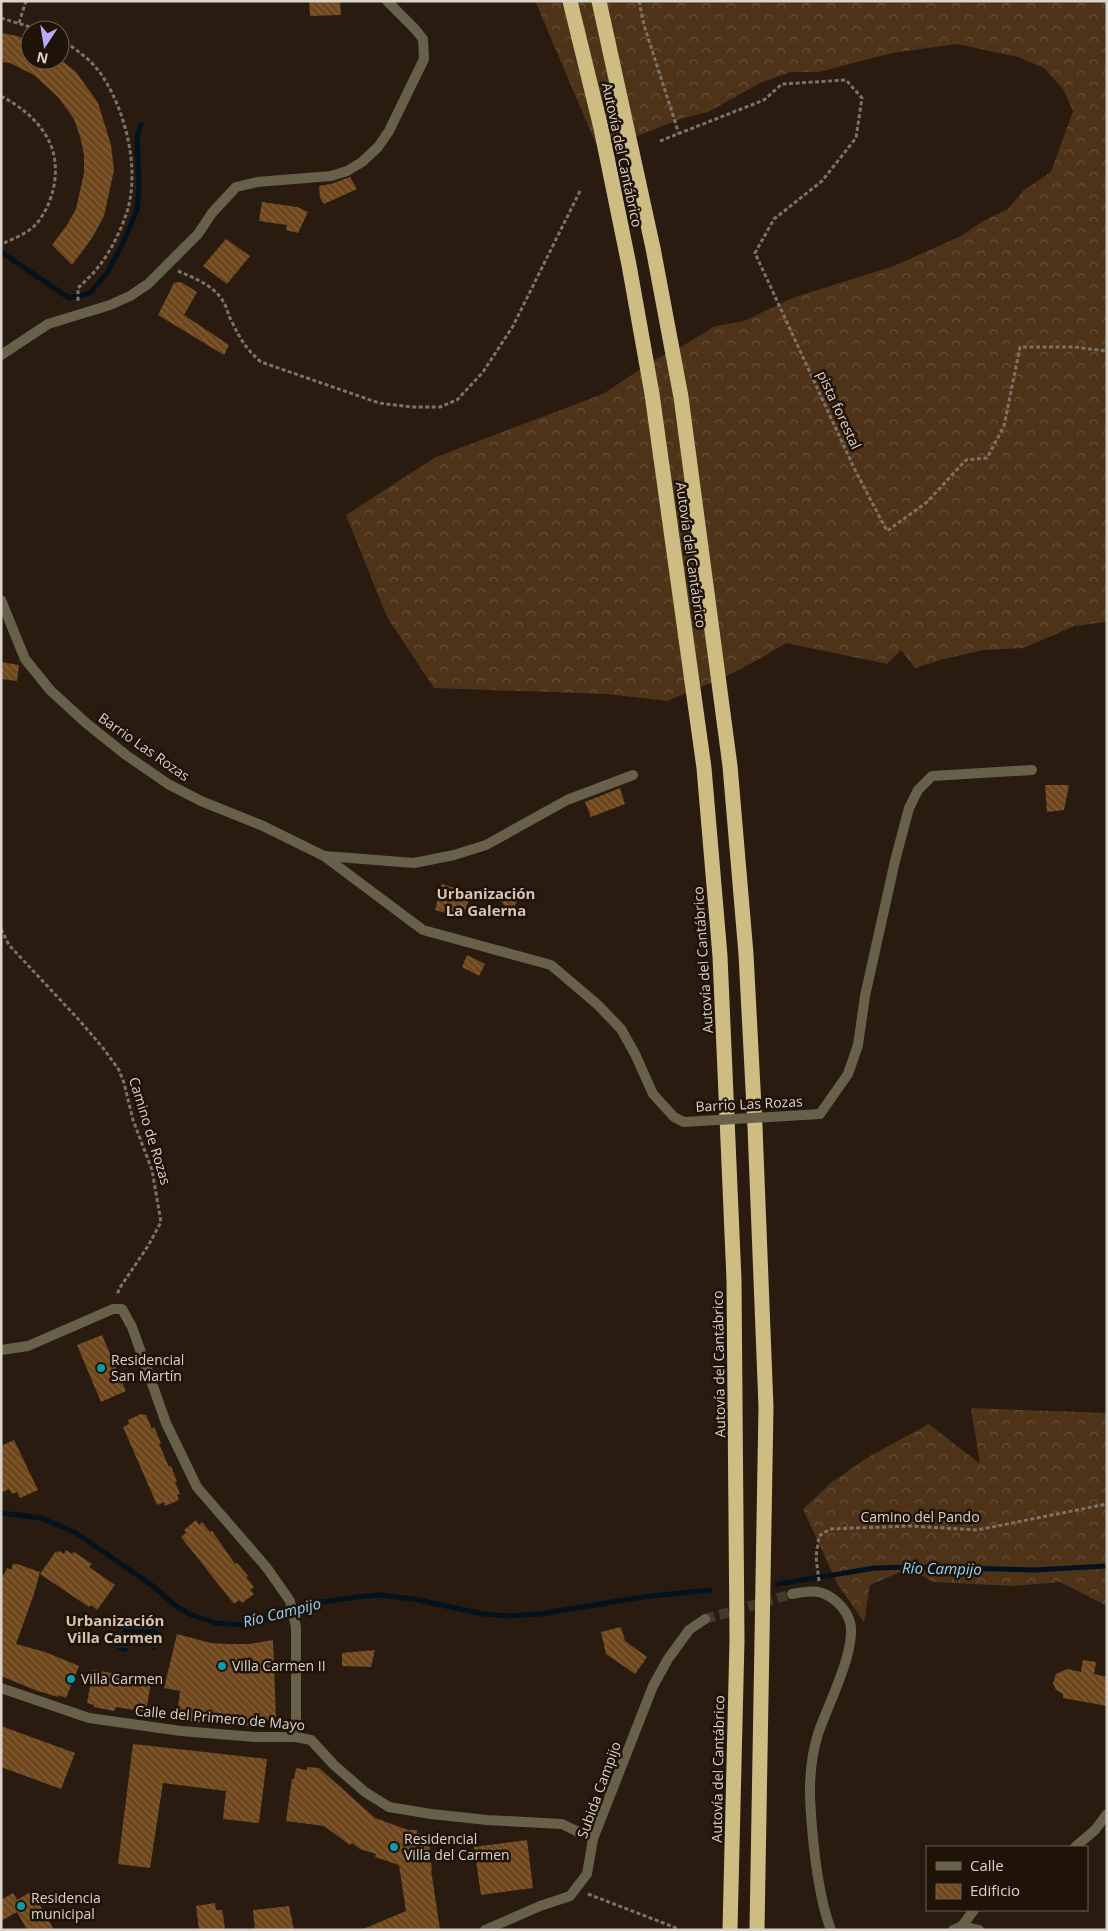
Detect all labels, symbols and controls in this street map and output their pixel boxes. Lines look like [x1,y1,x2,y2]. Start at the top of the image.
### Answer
north arrow [20,20,70,70]
text: N [35,48,50,69]
street label: Autovía del Cantábrico [598,81,647,229]
street label: pista forestal [813,367,866,452]
street label: Autovía del Cantábrico [672,481,711,629]
street label: Barrio Las Rozas [95,708,194,785]
district label: Urbanización La Galerna [437,883,535,920]
street label: Autovía del Cantábrico [688,886,717,1034]
street label: Camino de Rozas [125,1075,176,1187]
street label: Barrio Las Rozas [695,1091,803,1116]
street label: Autovía del Cantábrico [708,1290,729,1438]
place label: Residencial San Martín [111,1350,184,1385]
marker: Residencial San Martín [95,1362,107,1374]
street label: Camino del Pando [860,1507,980,1526]
water label: Río Campijo [902,1557,982,1579]
water label: Río Campijo [241,1593,323,1631]
district label: Urbanización Villa Carmen [66,1610,164,1647]
place label: Villa Carmen II [232,1656,326,1675]
marker: Villa Carmen II [216,1660,228,1672]
place label: Villa Carmen [81,1669,163,1688]
marker: Villa Carmen [65,1673,77,1685]
street label: Autovía del Cantábrico [707,1695,728,1843]
street label: Calle del Primero de Mayo [134,1701,306,1734]
street label: Subida Campijo [572,1739,625,1841]
place label: Residencial Villa del Carmen [404,1829,510,1864]
marker: Residencial Villa del Carmen [388,1841,400,1853]
legend [926,1846,1088,1911]
text: Calle [970,1855,1004,1875]
text: Edificio [970,1880,1020,1900]
place label: Residencia municipal [31,1888,101,1923]
marker: Residencia municipal [15,1900,27,1912]

